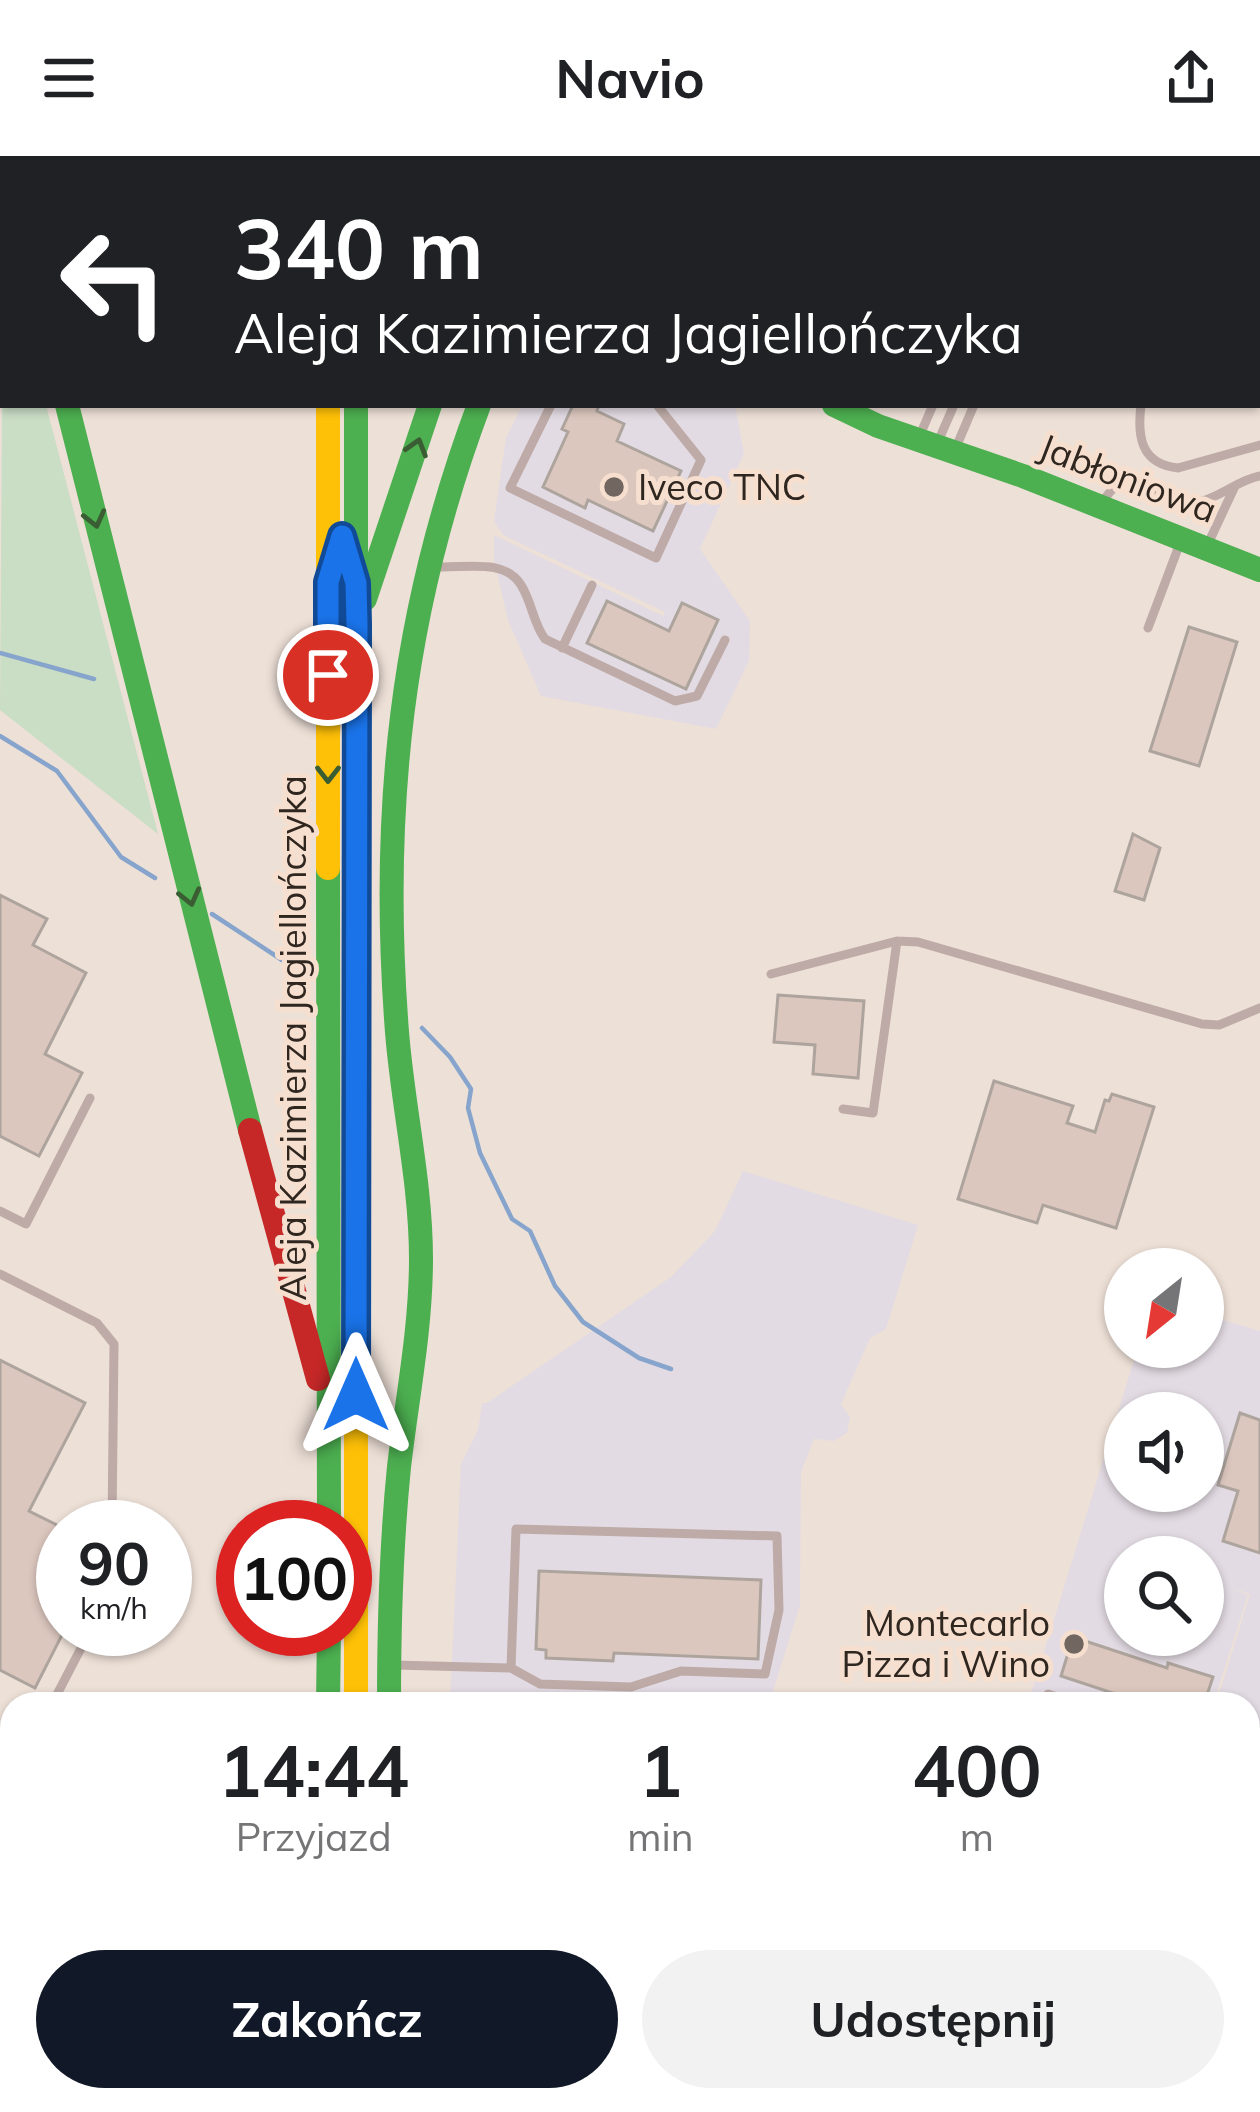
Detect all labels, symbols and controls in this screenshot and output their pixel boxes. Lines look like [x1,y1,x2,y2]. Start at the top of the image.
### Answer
text: Navio [555,44,705,112]
icon: menu [36,45,102,111]
icon: share [1158,45,1224,111]
text: 340 m [234,195,484,300]
icon: left [36,204,192,360]
text: Aleja Kazimierza Jagiellończyka [234,299,1023,367]
street label: Jabłoniowa [1033,423,1223,532]
one-way arrow [403,437,428,458]
place label: Iveco TNC [638,464,806,509]
marker: Iveco TNC [601,474,627,500]
one-way arrow [81,508,106,528]
pin [277,624,379,726]
icon: arrive [295,642,361,708]
one-way arrow [315,766,341,784]
street label: Aleja Kazimierza Jagiellończyka [270,775,315,1301]
one-way arrow [176,886,201,906]
north arrow [1104,1248,1224,1368]
map controls [1104,1248,1224,1656]
position arrow [293,1332,419,1458]
button: sound [1104,1392,1224,1512]
speed limit sign: 100 [216,1500,372,1656]
text: 90 [78,1525,150,1600]
button: search [1104,1536,1224,1656]
text: km/h [80,1589,148,1627]
place label: Montecarlo Pizza i Wino [842,1600,1050,1686]
marker: Montecarlo Pizza i Wino [1061,1631,1087,1657]
text: 14:44 [218,1725,409,1815]
text: 1 [639,1725,682,1815]
text: 400 [912,1725,1042,1815]
text: Przyjazd [236,1812,392,1861]
text: min [627,1812,694,1861]
text: m [960,1812,994,1861]
button: Zakończ [36,1950,618,2088]
button: Udostępnij [642,1950,1224,2088]

